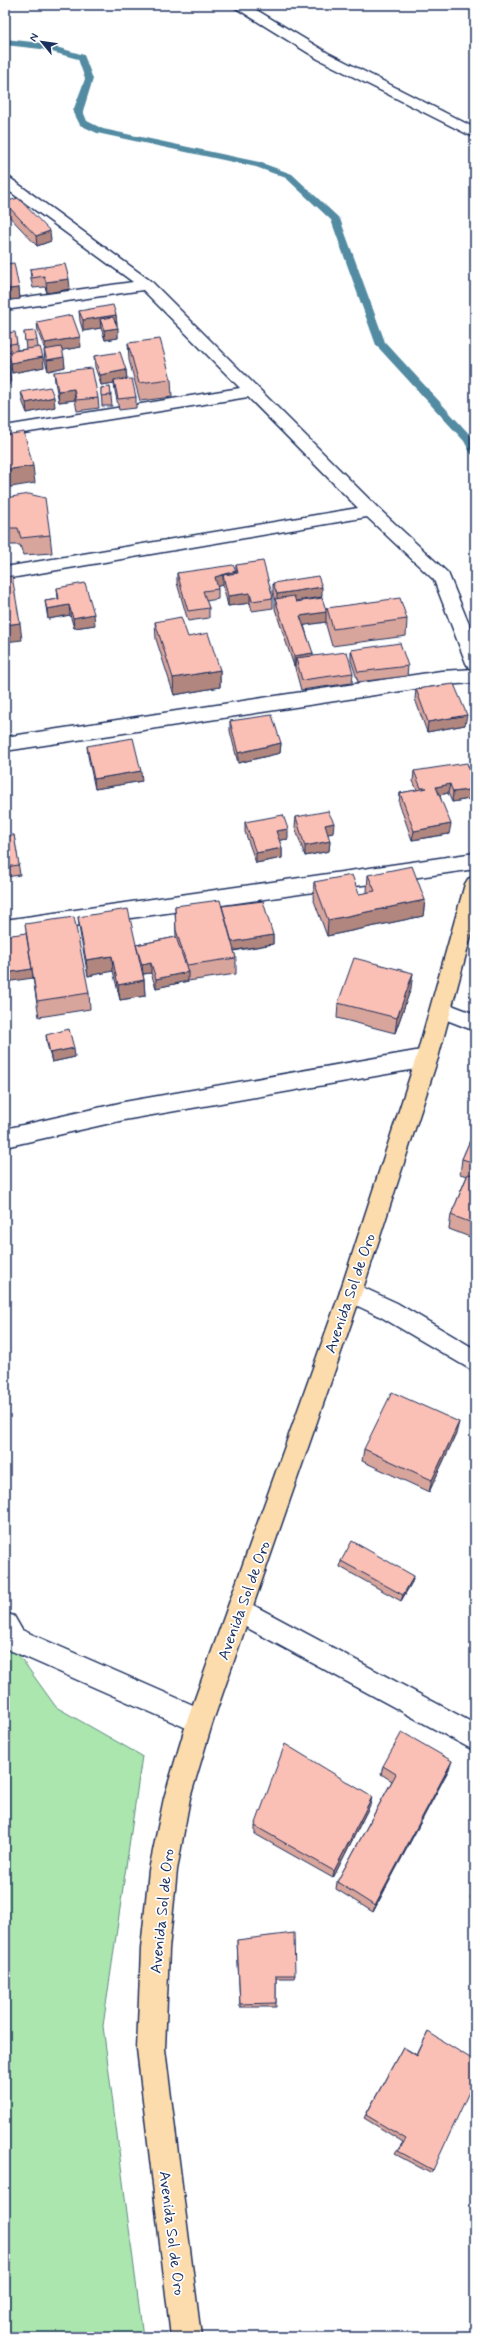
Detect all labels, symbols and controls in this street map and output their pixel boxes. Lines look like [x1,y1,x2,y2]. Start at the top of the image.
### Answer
north arrow [22,22,62,62]
text: N [26,31,42,44]
street label: Avenida Sol de Oro [320,1231,381,1356]
street label: Avenida Sol de Oro [213,1538,276,1663]
street label: Avenida Sol de Oro [145,1847,180,1975]
street label: Avenida Sol de Oro [153,2170,190,2297]

